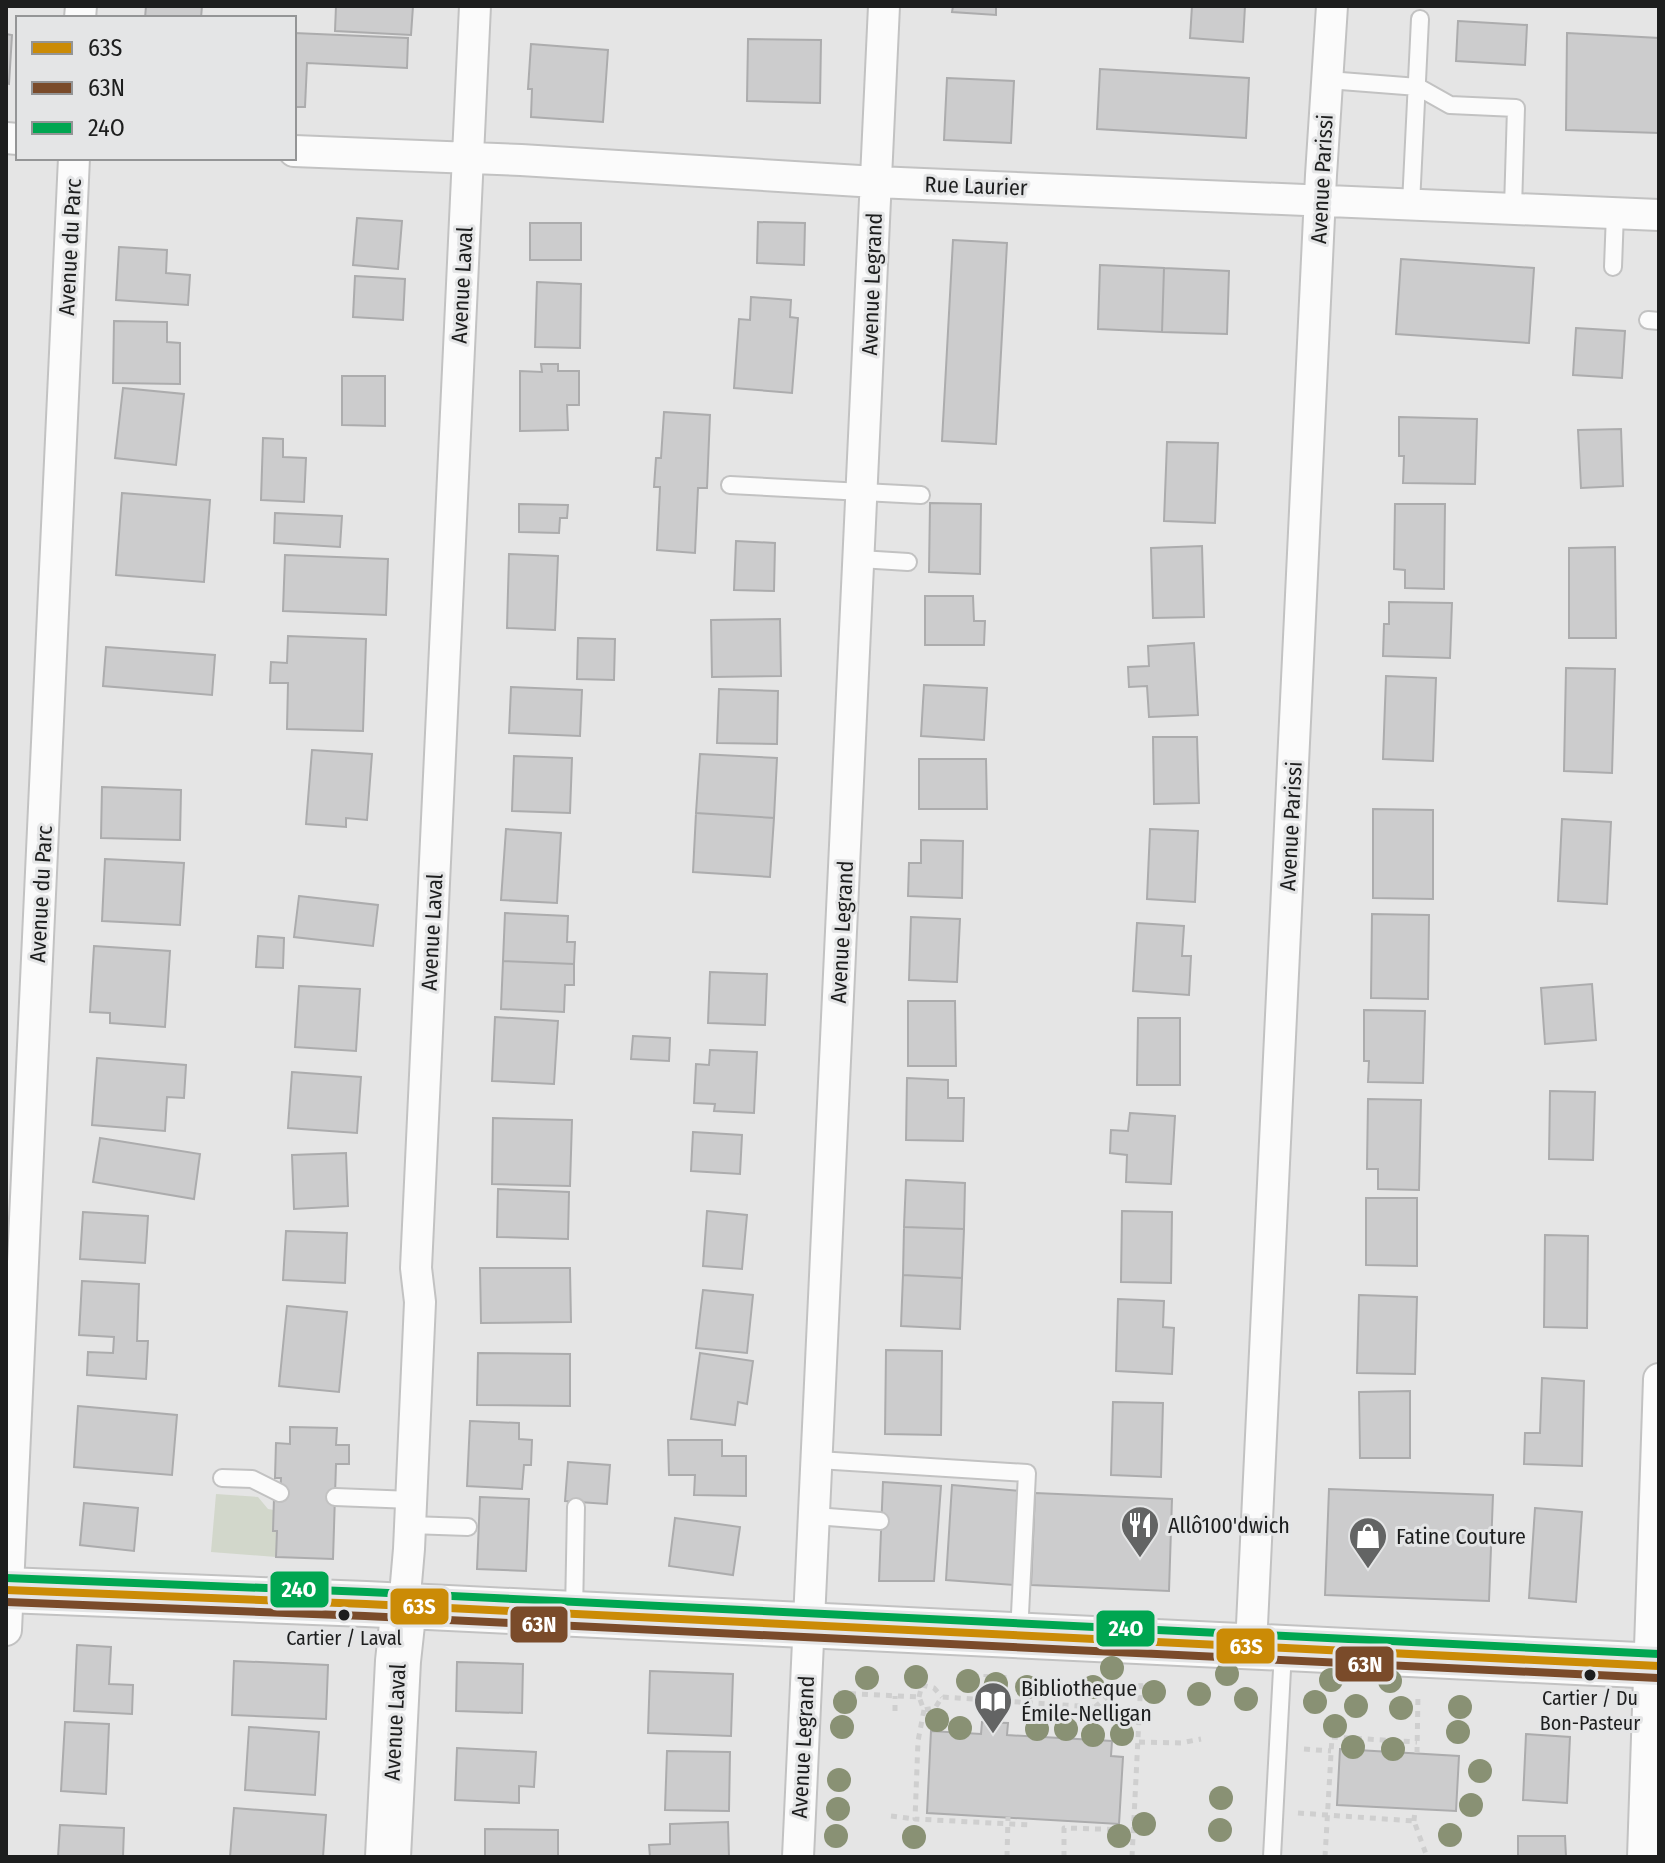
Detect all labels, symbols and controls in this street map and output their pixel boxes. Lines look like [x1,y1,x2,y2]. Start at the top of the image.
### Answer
legend [16,16,296,160]
text: 63S [88,34,122,62]
text: 63N [88,74,125,102]
street label: Avenue Parissi [1305,113,1339,245]
text: 24O [88,114,125,142]
street label: Rue Laurier [924,171,1028,201]
street label: Avenue du Parc [53,177,87,316]
street label: Avenue Legrand [856,212,888,356]
street label: Avenue Laval [445,226,479,344]
street label: Avenue Parissi [1274,760,1308,892]
street label: Avenue du Parc [24,824,58,963]
street label: Avenue Legrand [825,860,859,1004]
street label: Avenue Laval [415,873,449,991]
restaurant icon: Allô100'dwich [1119,1504,1161,1559]
place label: Allô100'dwich [1168,1512,1290,1539]
shop icon: Fatine Couture [1347,1515,1389,1570]
place label: Fatine Couture [1396,1523,1526,1550]
line badge: 24O [269,1570,330,1609]
text: 24O [281,1576,317,1603]
line badge: 63S [389,1587,450,1626]
text: 63S [402,1593,436,1620]
line badge: 63N [509,1605,569,1644]
marker: Cartier / Laval [336,1607,352,1623]
line badge: 24O [1095,1609,1156,1648]
text: 63N [522,1611,556,1638]
text: 24O [1108,1615,1144,1642]
place label: Cartier / Laval [286,1626,402,1650]
line badge: 63S [1215,1627,1276,1665]
text: 63S [1229,1633,1263,1660]
line badge: 63N [1334,1645,1395,1683]
text: 63N [1348,1651,1382,1678]
street label: Avenue Laval [378,1663,412,1781]
marker: Cartier / Du Bon-Pasteur [1582,1667,1598,1683]
street label: Avenue Legrand [786,1675,820,1819]
place label: Bibliotheque Émile-Nelligan [1021,1675,1152,1727]
library icon: Bibliotheque Émile-Nelligan [972,1680,1014,1735]
place label: Cartier / Du Bon-Pasteur [1540,1686,1640,1735]

